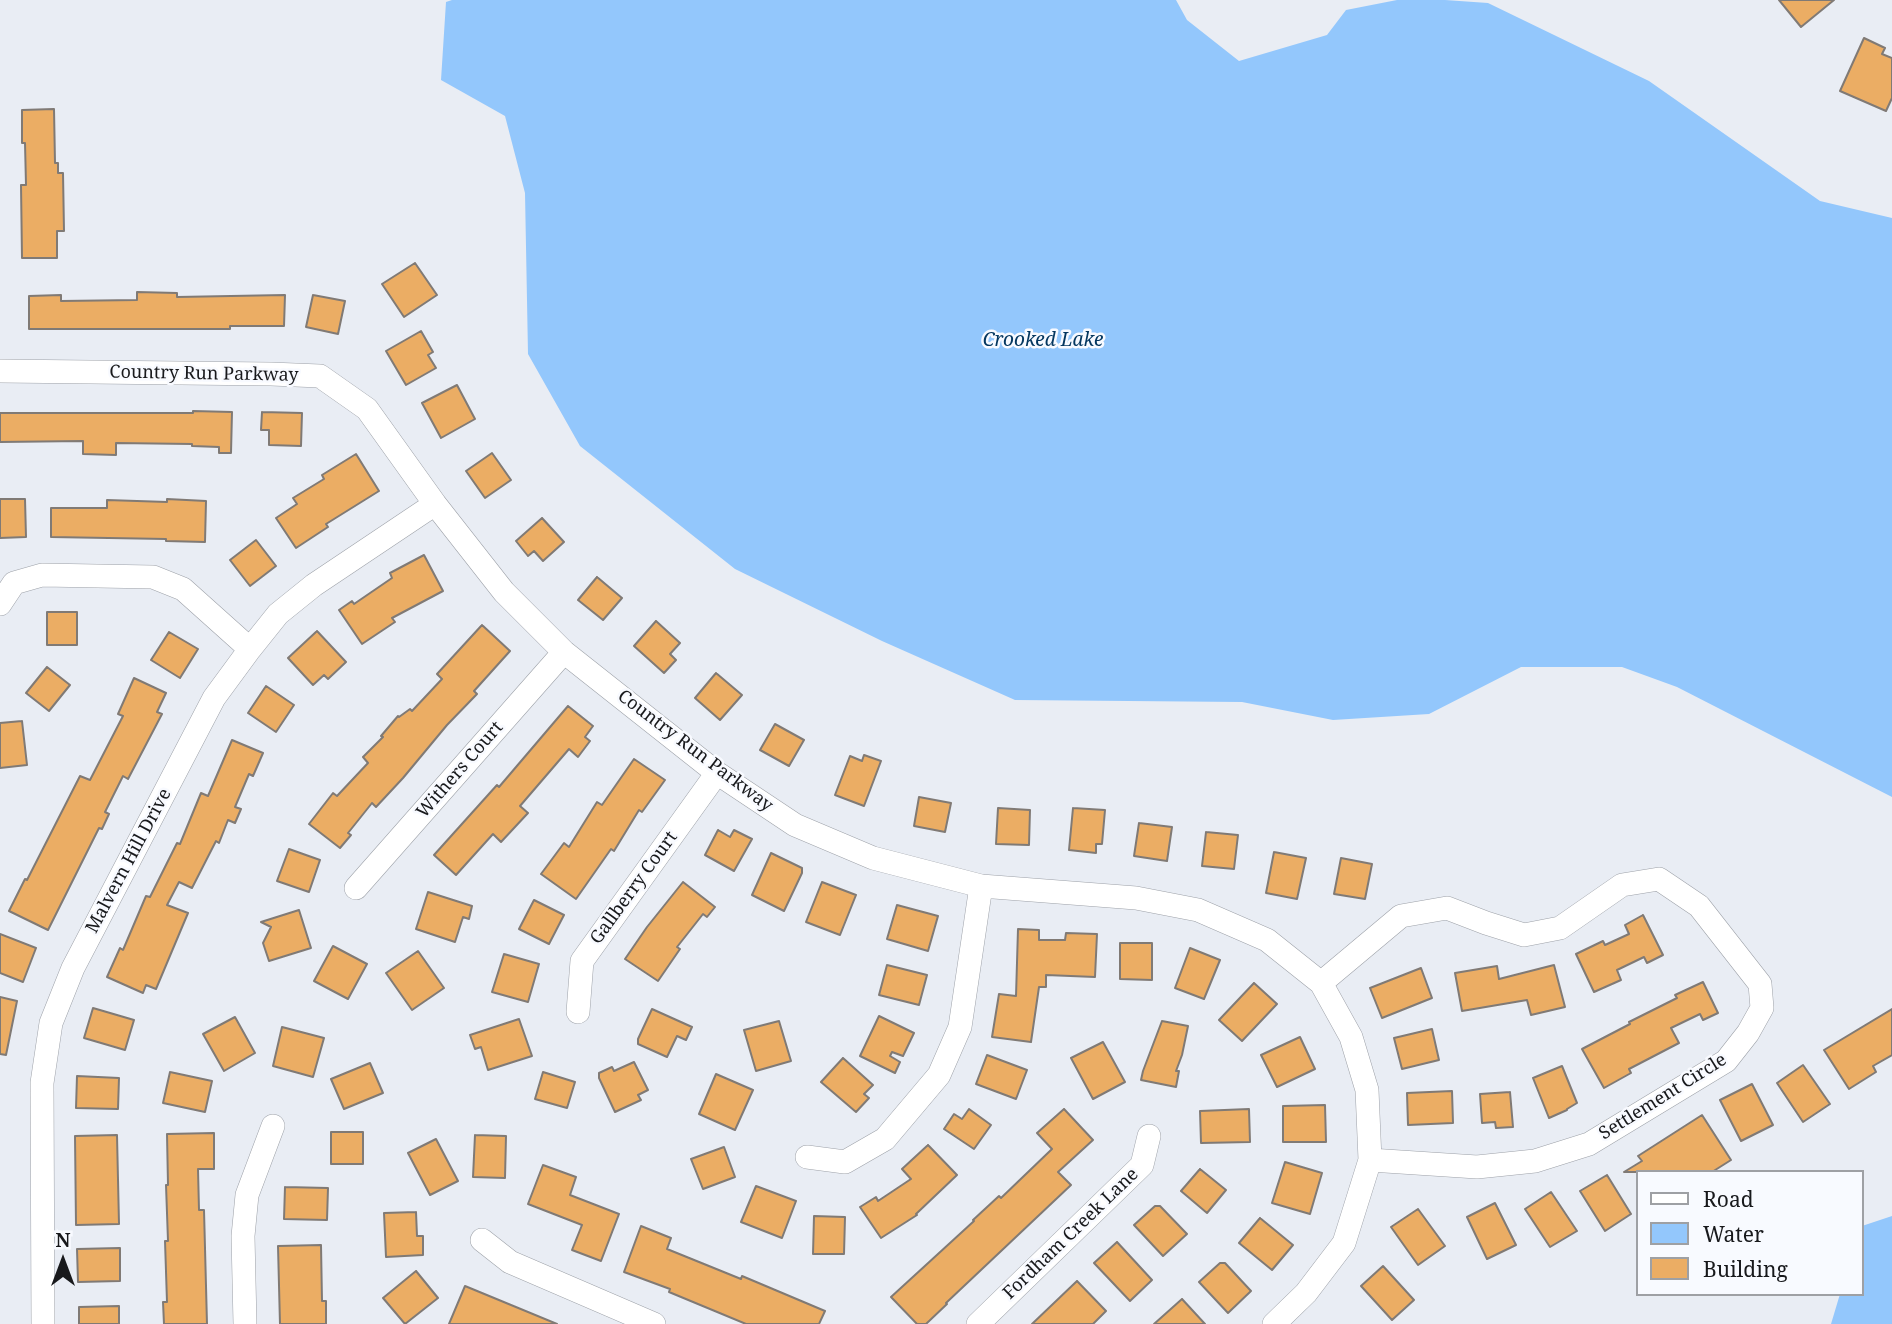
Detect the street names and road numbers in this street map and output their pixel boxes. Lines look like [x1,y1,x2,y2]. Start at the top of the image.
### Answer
street label: Country Run Parkway [109,362,299,386]
street label: Country Run Parkway [613,685,777,817]
street label: Withers Court [412,717,508,823]
street label: Malvern Hill Drive [82,785,176,937]
street label: Gallberry Court [586,827,682,949]
street label: Settlement Circle [1595,1049,1731,1145]
street label: Fordham Creek Lane [999,1164,1143,1304]

